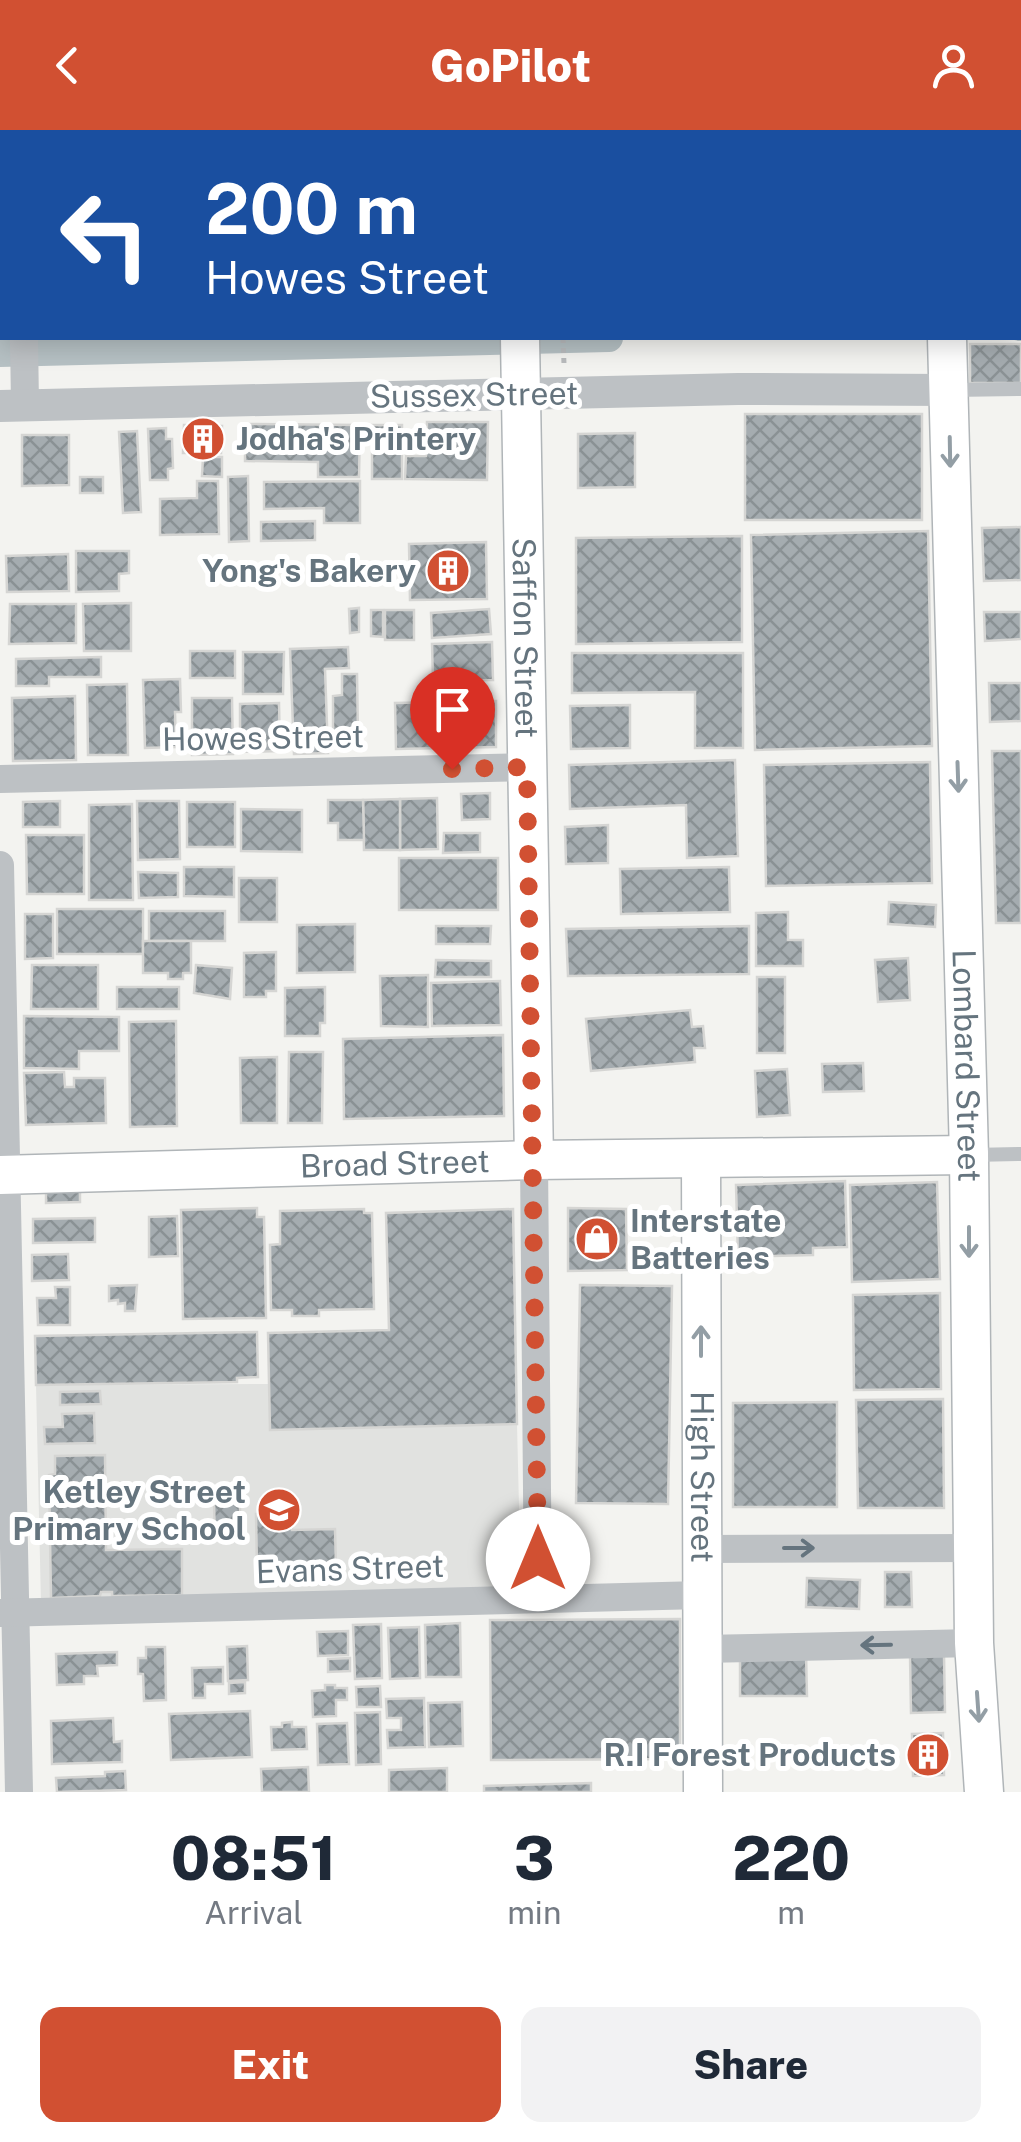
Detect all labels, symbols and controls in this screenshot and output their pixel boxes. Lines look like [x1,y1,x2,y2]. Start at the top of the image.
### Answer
icon: back [40,38,95,93]
icon: person [926,38,981,93]
text: GoPilot [430,39,591,92]
text: 200 m [205,167,418,250]
icon: left [40,170,170,300]
text: Howes Street [205,251,489,304]
street label: Sussex Street [369,374,579,415]
building icon: Jodha's Printery [180,416,226,462]
place label: Jodha's Printery [236,420,476,457]
one-way arrow [940,436,959,468]
street label: Saffon Street [505,537,546,739]
building icon: Yong's Bakery [425,548,471,594]
place label: Yong's Bakery [202,552,416,589]
pin [410,667,495,770]
icon: arrive [425,682,480,737]
street label: Howes Street [162,717,364,758]
one-way arrow [948,761,967,793]
street label: Lombard Street [945,949,988,1182]
street label: Broad Street [299,1142,490,1185]
place label: Interstate Batteries [630,1202,781,1276]
shop icon: Interstate Batteries [574,1216,620,1262]
one-way arrow [960,1224,978,1257]
one-way arrow [692,1326,710,1358]
street label: High Street [684,1391,721,1563]
place label: Ketley Street Primary School [12,1473,246,1547]
school or university icon: Ketley Street Primary School [256,1487,302,1533]
position arrow [486,1507,590,1611]
one-way arrow [782,1538,814,1558]
street label: Evans Street [255,1547,445,1590]
one-way arrow [861,1635,893,1654]
one-way arrow [969,1690,988,1722]
building icon: R.I Forest Products [905,1732,951,1778]
place label: R.I Forest Products [604,1736,896,1773]
text: 08:51 [171,1823,336,1894]
text: 3 [514,1823,555,1894]
text: 220 [732,1823,850,1894]
text: Arrival [204,1894,303,1931]
text: min [507,1894,561,1931]
text: m [777,1894,805,1931]
button: Exit [40,2007,501,2122]
button: Share [521,2007,981,2122]

